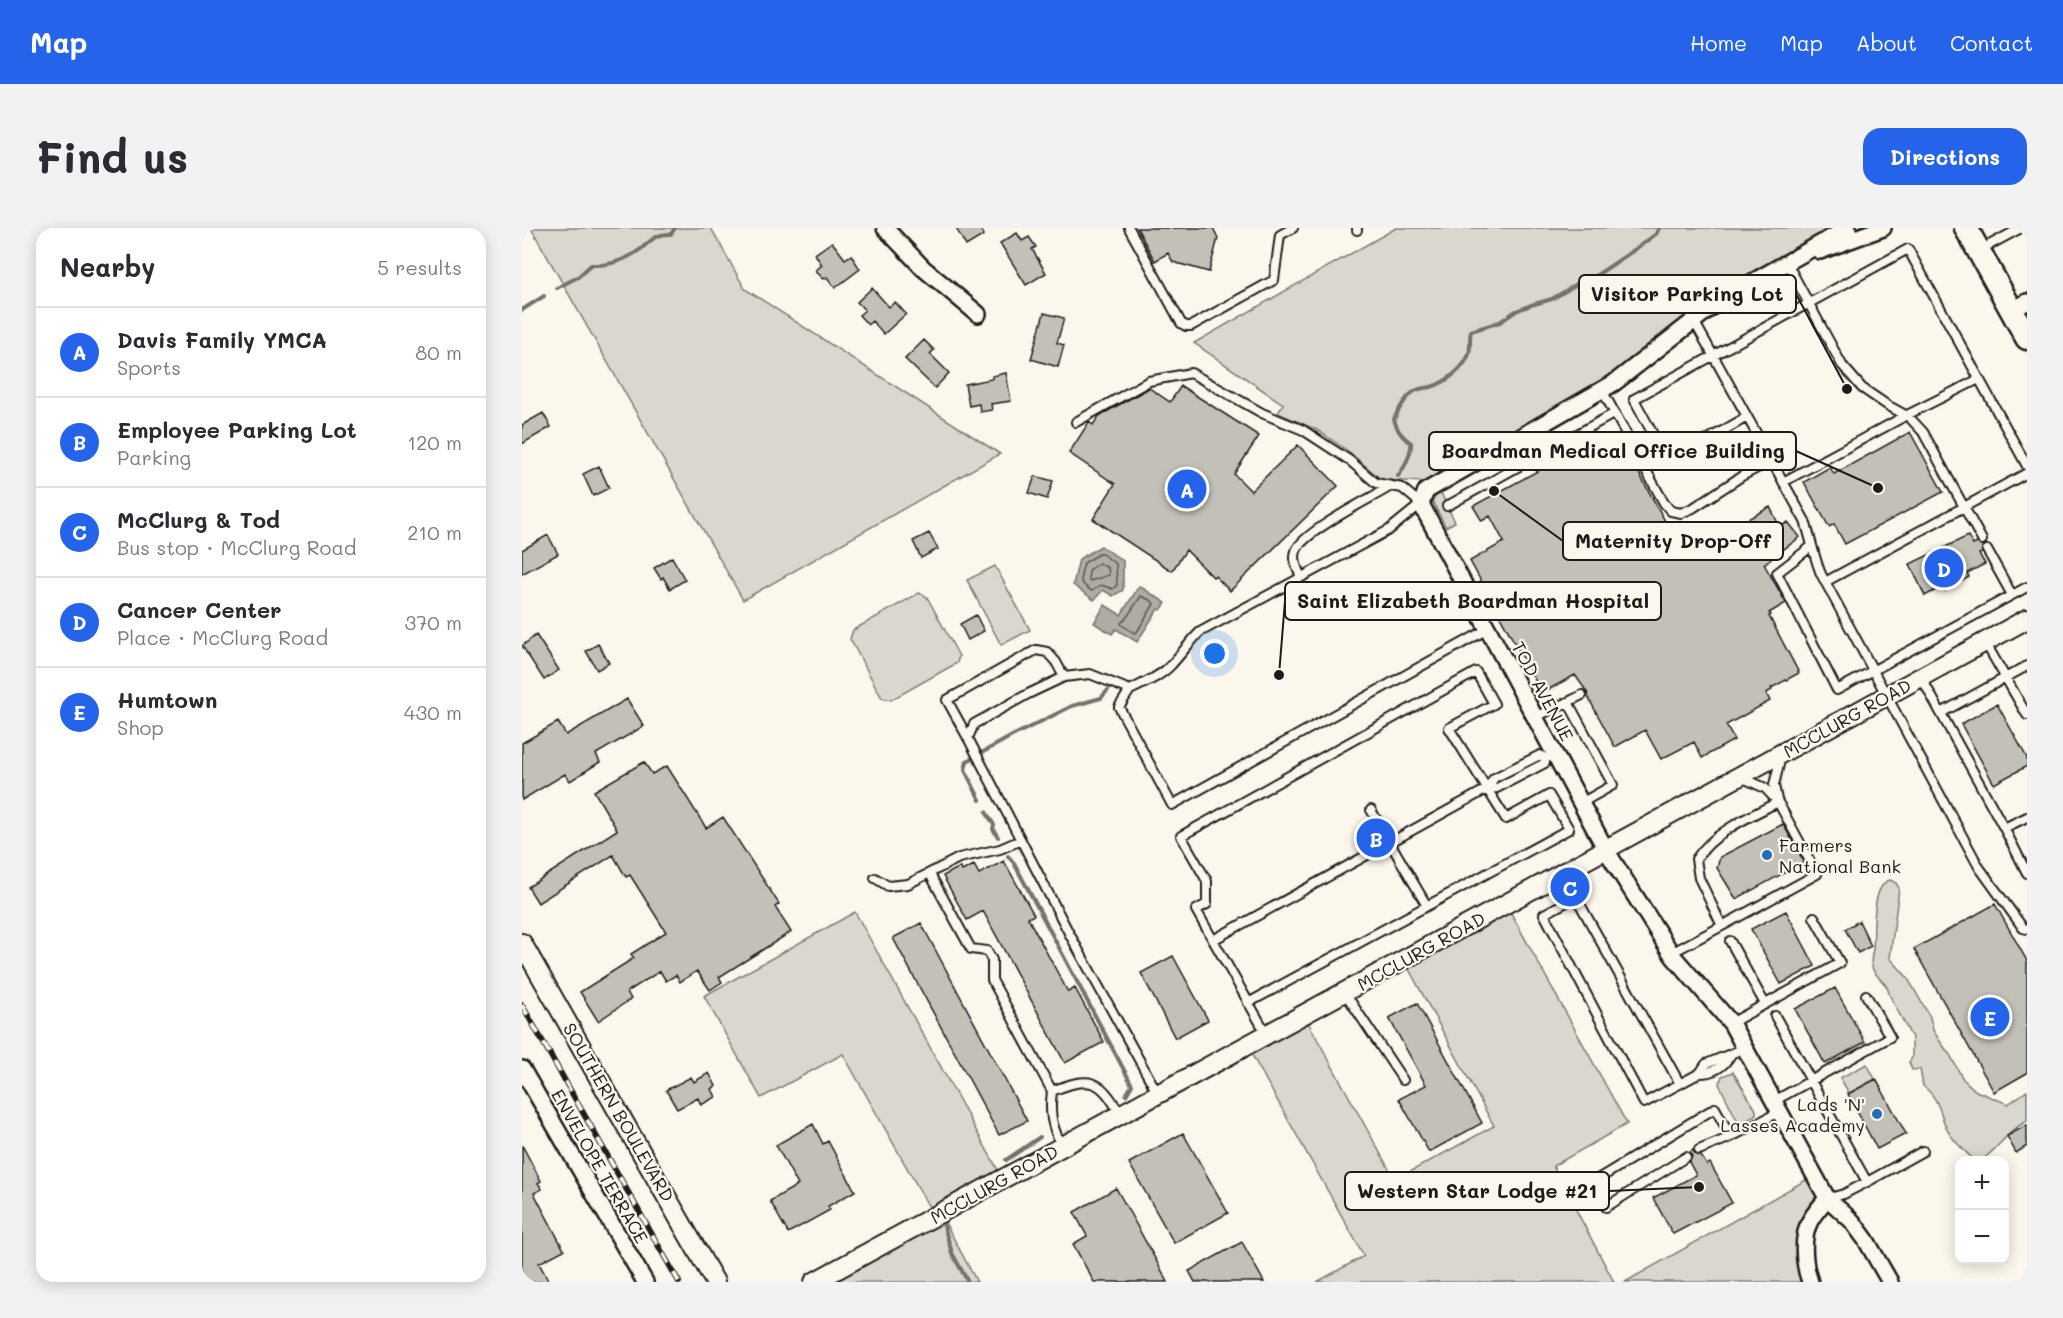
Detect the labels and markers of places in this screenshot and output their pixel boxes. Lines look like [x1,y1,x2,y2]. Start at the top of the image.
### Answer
callout: Visitor Parking Lot [1579,275,1796,313]
callout: Boardman Medical Office Building [1429,432,1796,470]
pin: A [1168,466,1206,512]
callout: Maternity Drop-Off [1563,522,1783,560]
pin: D [1924,546,1964,590]
callout: Saint Elizabeth Boardman Hospital [1285,582,1661,620]
pin: B [1356,816,1396,860]
place label: Farmers National Bank [1779,833,1901,878]
marker: Farmers National Bank [1760,848,1774,862]
pin: C [1550,864,1590,910]
pin: E [1970,994,2010,1040]
place label: Lads 'N' Lasses Academy [1721,1092,1865,1137]
marker: Lads 'N' Lasses Academy [1870,1107,1884,1121]
callout: Western Star Lodge #21 [1345,1172,1609,1210]

